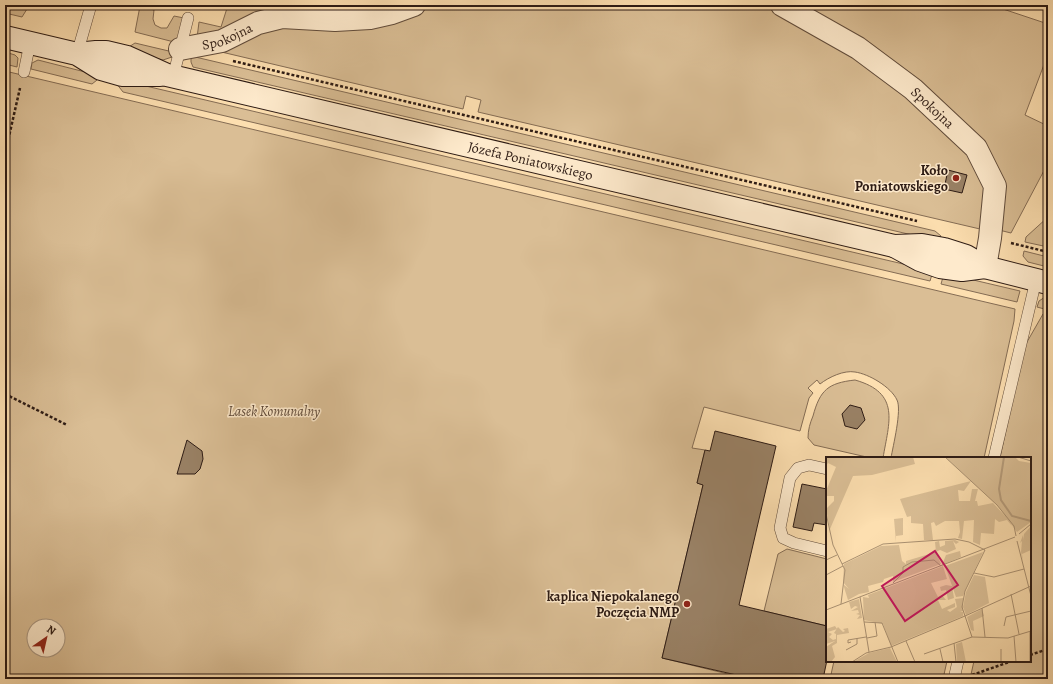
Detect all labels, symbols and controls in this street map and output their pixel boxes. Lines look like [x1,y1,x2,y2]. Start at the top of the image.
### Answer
street label: Spokojna [200,18,256,54]
street label: Spokojna [907,82,959,133]
street label: Józefa Poniatowskiego [466,137,595,184]
place label: Koło Poniatowskiego [855,161,948,196]
marker: Koło Poniatowskiego [951,173,961,183]
park label: Lasek Komunalny [228,402,320,421]
inset map [826,457,1031,662]
place label: kaplica Niepokalanego Poczęcia NMP [547,587,679,622]
marker: kaplica Niepokalanego Poczęcia NMP [682,599,692,609]
north arrow [26,618,66,658]
text: N [44,622,59,639]

